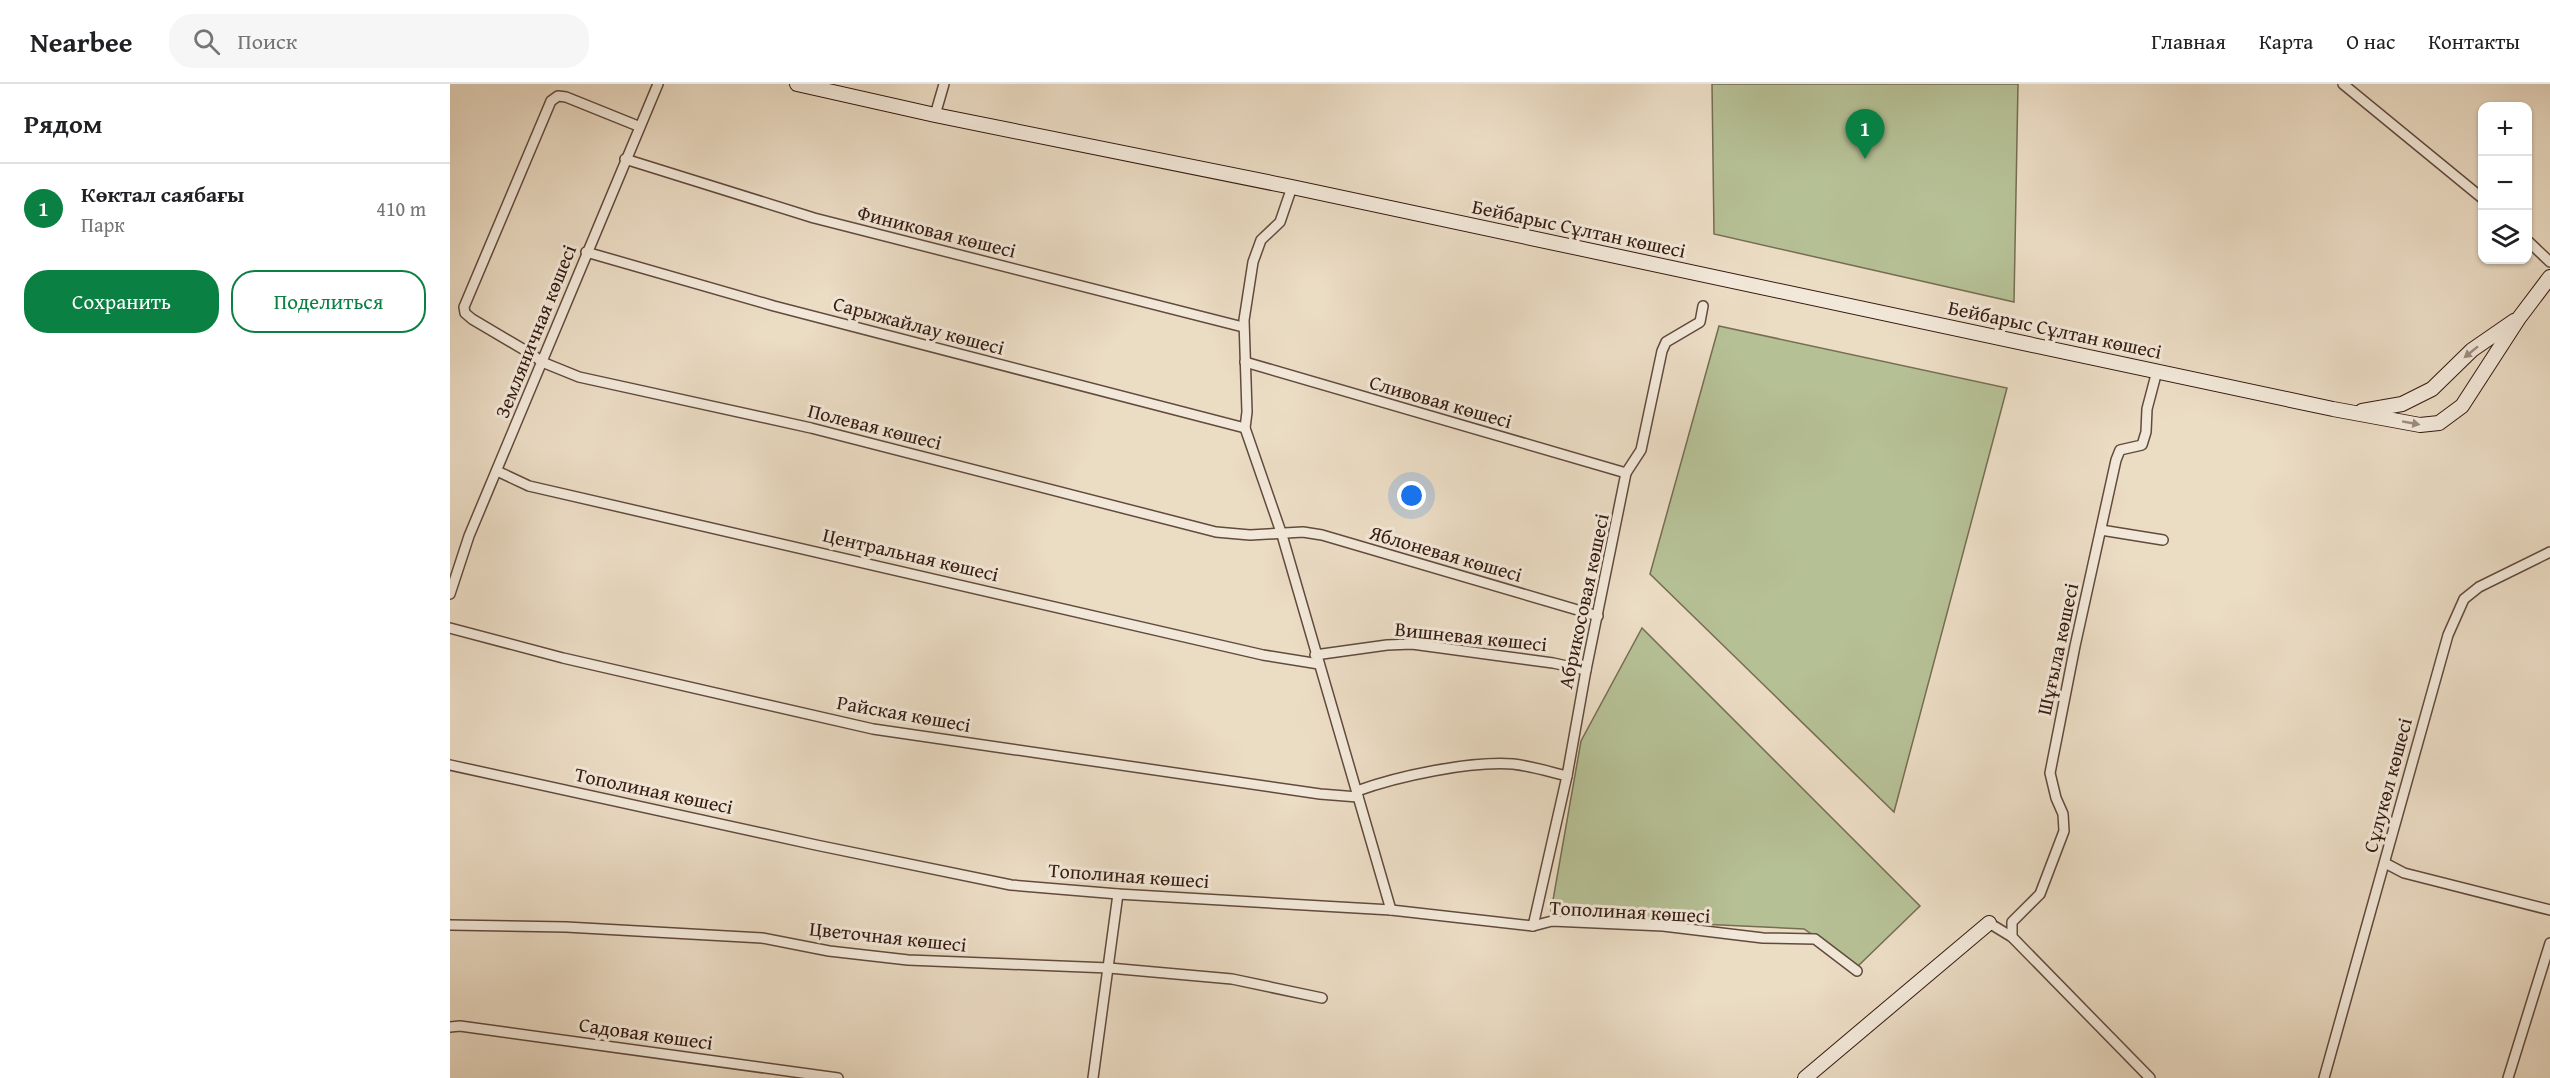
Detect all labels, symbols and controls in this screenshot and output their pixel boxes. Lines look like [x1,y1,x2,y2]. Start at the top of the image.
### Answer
search box [169,14,589,68]
text: Nearbee [30,21,133,62]
icon: search [190,25,223,58]
text: Поиск [238,25,297,57]
text: Главная [2151,26,2226,57]
text: Карта [2259,26,2313,57]
text: О нас [2346,26,2395,57]
text: Контакты [2428,26,2520,57]
map controls [2478,102,2532,264]
button: + [2478,102,2532,156]
text: Рядом [24,104,102,143]
pin: 1 [1846,110,1884,159]
button: − [2478,156,2532,210]
text: Көктал саябағы [81,178,244,210]
street label: Бейбарыс Сұлтан көшесі [1469,191,1689,265]
text: 1 [38,194,49,223]
text: 410 m [376,194,426,223]
street label: Финиковая көшесі [855,197,1020,265]
text: Парк [81,210,125,239]
button: layers [2478,210,2532,264]
street label: Земляничная көшесі [487,240,583,422]
button: Сохранить [24,270,219,333]
button: Поделиться [231,270,426,333]
street label: Сарыжайлау көшесі [830,288,1008,362]
street label: Бейбарыс Сұлтан көшесі [1945,292,2165,366]
one-way arrow [2463,345,2479,358]
street label: Сливовая көшесі [1366,367,1516,435]
street label: Полевая көшесі [805,395,945,457]
one-way arrow [2402,419,2421,428]
your location [1397,481,1426,510]
street label: Абрикосовая көшесі [1550,510,1616,691]
street label: Яблоневая көшесі [1365,517,1526,589]
street label: Центральная көшесі [820,520,1002,588]
street label: Шұғыла көшесі [2029,580,2085,718]
street label: Вишневая көшесі [1393,614,1549,658]
street label: Райская көшесі [835,687,973,739]
street label: Сұлукөл көшесі [2355,714,2419,856]
street label: Тополиная көшесі [572,759,736,821]
street label: Тополиная көшесі [1048,855,1211,895]
street label: Тополиная көшесі [1549,892,1712,930]
street label: Цветочная көшесі [808,913,968,959]
street label: Садовая көшесі [577,1009,715,1057]

